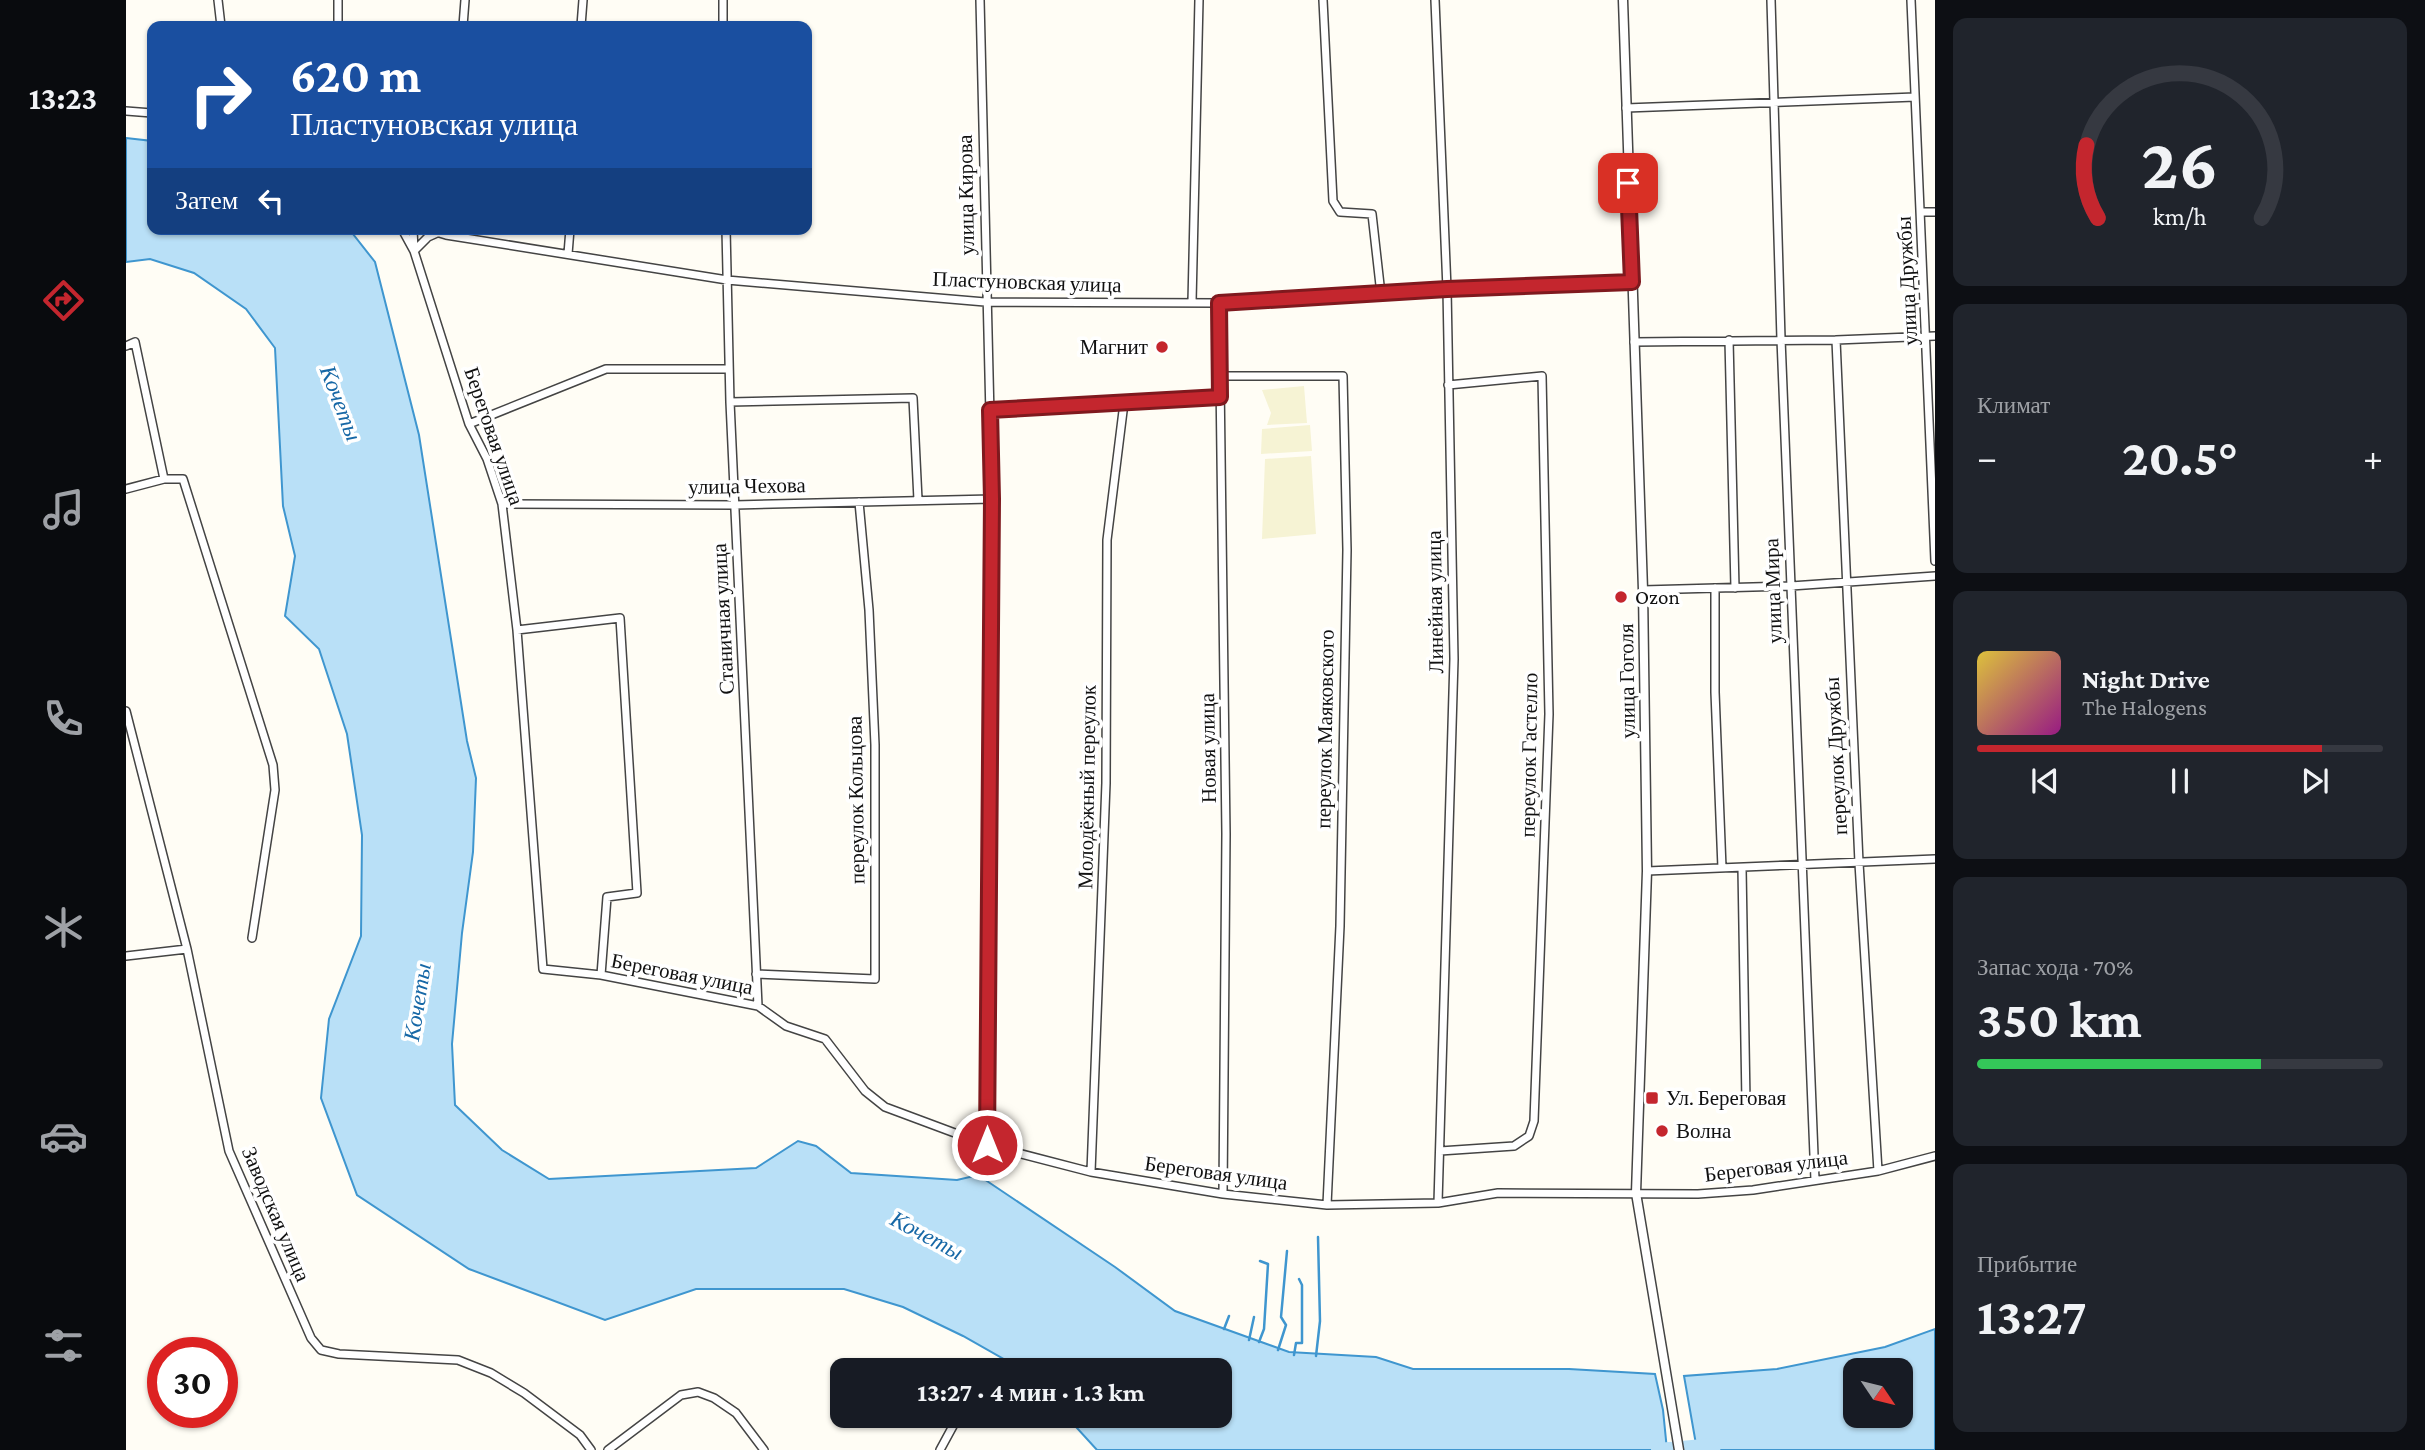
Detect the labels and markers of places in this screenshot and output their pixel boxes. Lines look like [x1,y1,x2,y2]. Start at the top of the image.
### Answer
pin [1598,153,1658,213]
place label: Магнит [1080,335,1148,359]
marker: Магнит [1154,339,1170,355]
place label: Ozon [1635,585,1680,609]
marker: Ozon [1613,589,1629,605]
place label: Ул. Береговая [1666,1086,1786,1110]
marker: Ул. Береговая [1644,1090,1660,1106]
place label: Волна [1676,1119,1732,1143]
marker: Волна [1654,1123,1670,1139]

